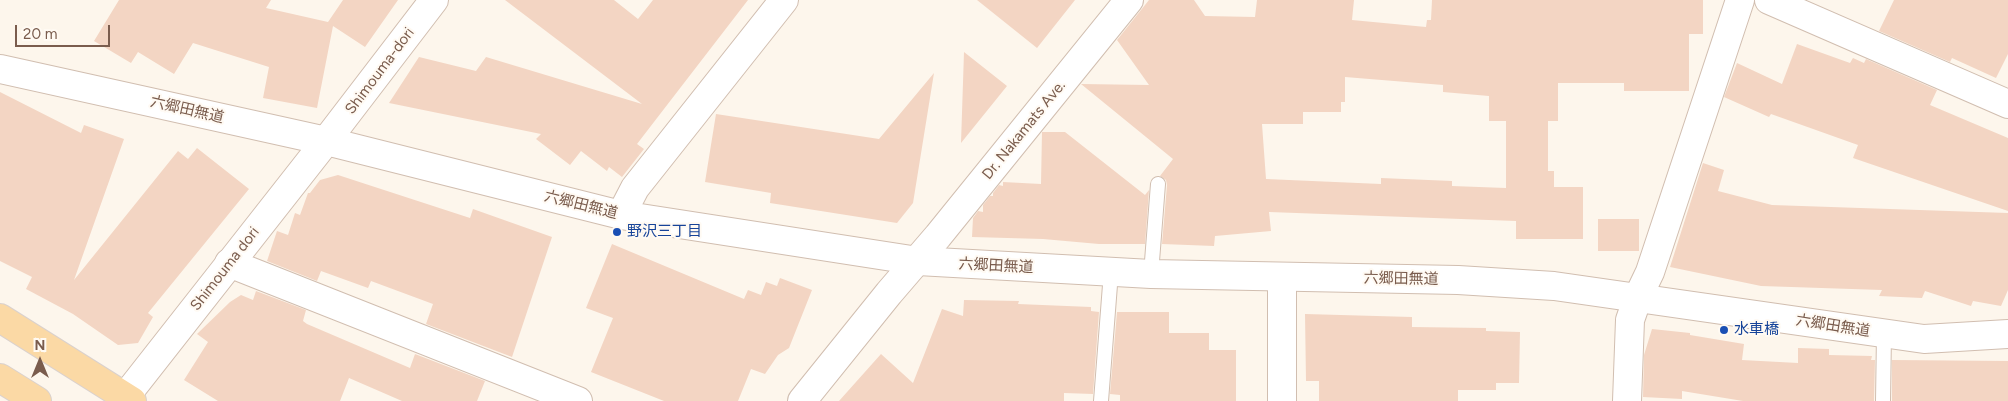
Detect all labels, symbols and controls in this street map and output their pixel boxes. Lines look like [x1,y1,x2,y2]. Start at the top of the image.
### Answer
scale bar [18,15,112,47]
street label: Shimouma-dori [342,24,418,118]
text: 20 m [23,25,57,43]
street label: Dr. Nakamats Ave. [979,77,1069,183]
street label: 六郷田無道 [148,93,226,127]
street label: 六郷田無道 [542,187,620,223]
place label: 野沢三丁目 [627,223,702,241]
street label: Shimouma dori [187,224,263,314]
marker: 野沢三丁目 [611,226,623,238]
street label: 六郷田無道 [958,255,1034,277]
street label: 六郷田無道 [1363,269,1439,289]
street label: 六郷田無道 [1795,311,1871,341]
place label: 水車橋 [1734,321,1779,339]
marker: 水車橋 [1718,324,1730,336]
north arrow [15,336,65,386]
text: N [35,337,45,354]

